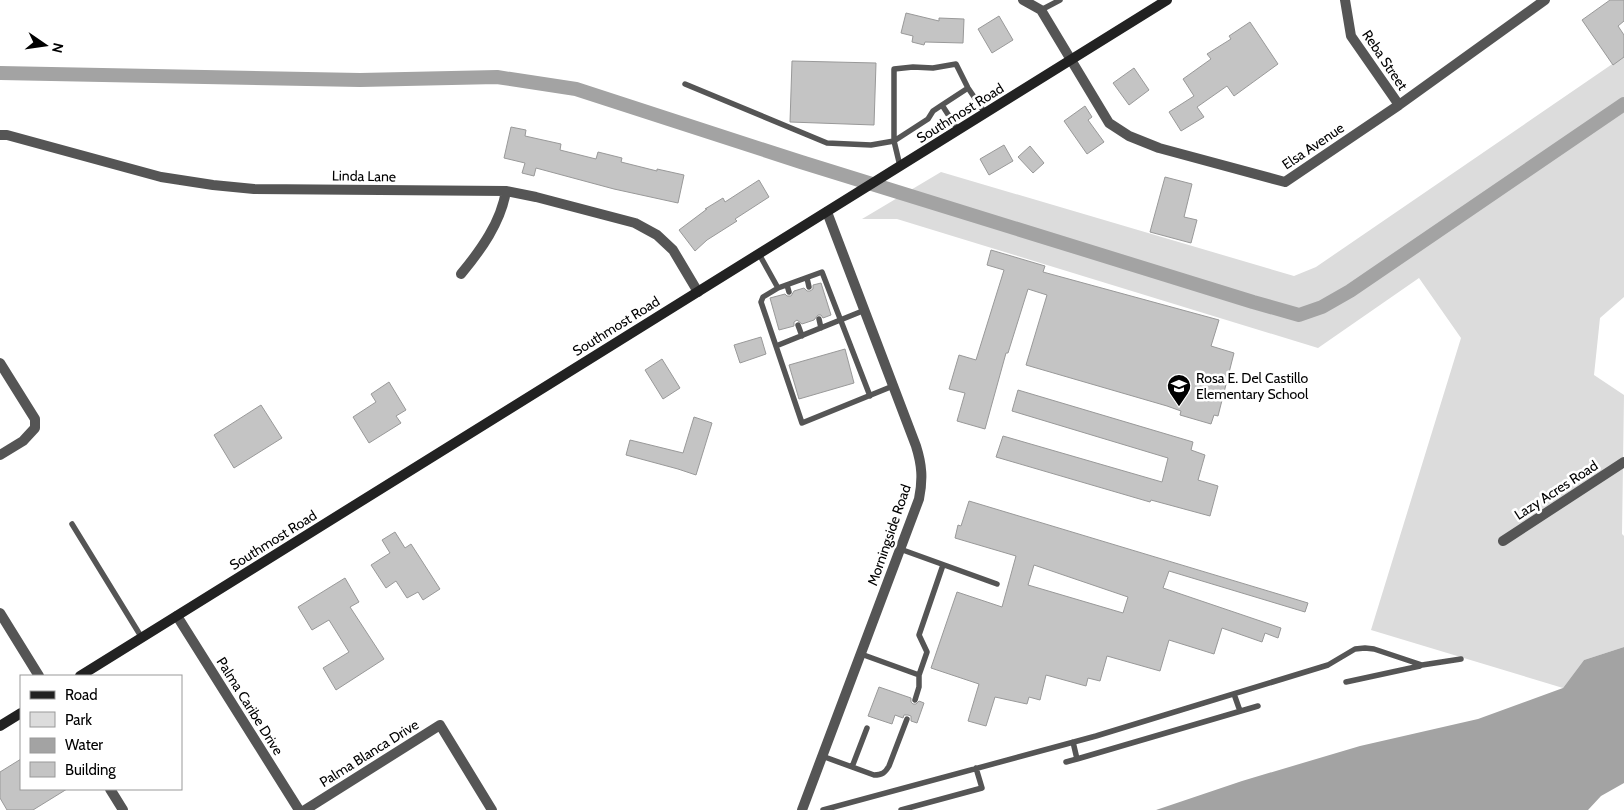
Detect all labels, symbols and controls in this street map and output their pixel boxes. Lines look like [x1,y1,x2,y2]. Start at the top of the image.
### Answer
north arrow [20,20,70,70]
street label: Reba Street [1358,26,1412,94]
text: N [48,41,68,55]
street label: Southmost Road [913,79,1007,147]
street label: Elsa Avenue [1278,119,1348,173]
street label: Linda Lane [332,166,396,186]
street label: Southmost Road [569,292,663,360]
place label: Rosa E. Del Castillo Elementary School [1196,369,1309,403]
school or university icon: Rosa E. Del Castillo Elementary School [1166,373,1192,407]
street label: Lazy Acres Road [1511,456,1601,524]
street label: Morningside Road [863,482,915,588]
street label: Southmost Road [226,506,320,574]
street label: Palma Caribe Drive [213,654,287,758]
legend [20,675,182,790]
text: Road [65,686,98,704]
text: Park [65,711,92,729]
street label: Palma Blanca Drive [316,715,422,791]
text: Water [65,736,103,754]
text: Building [65,761,116,779]

